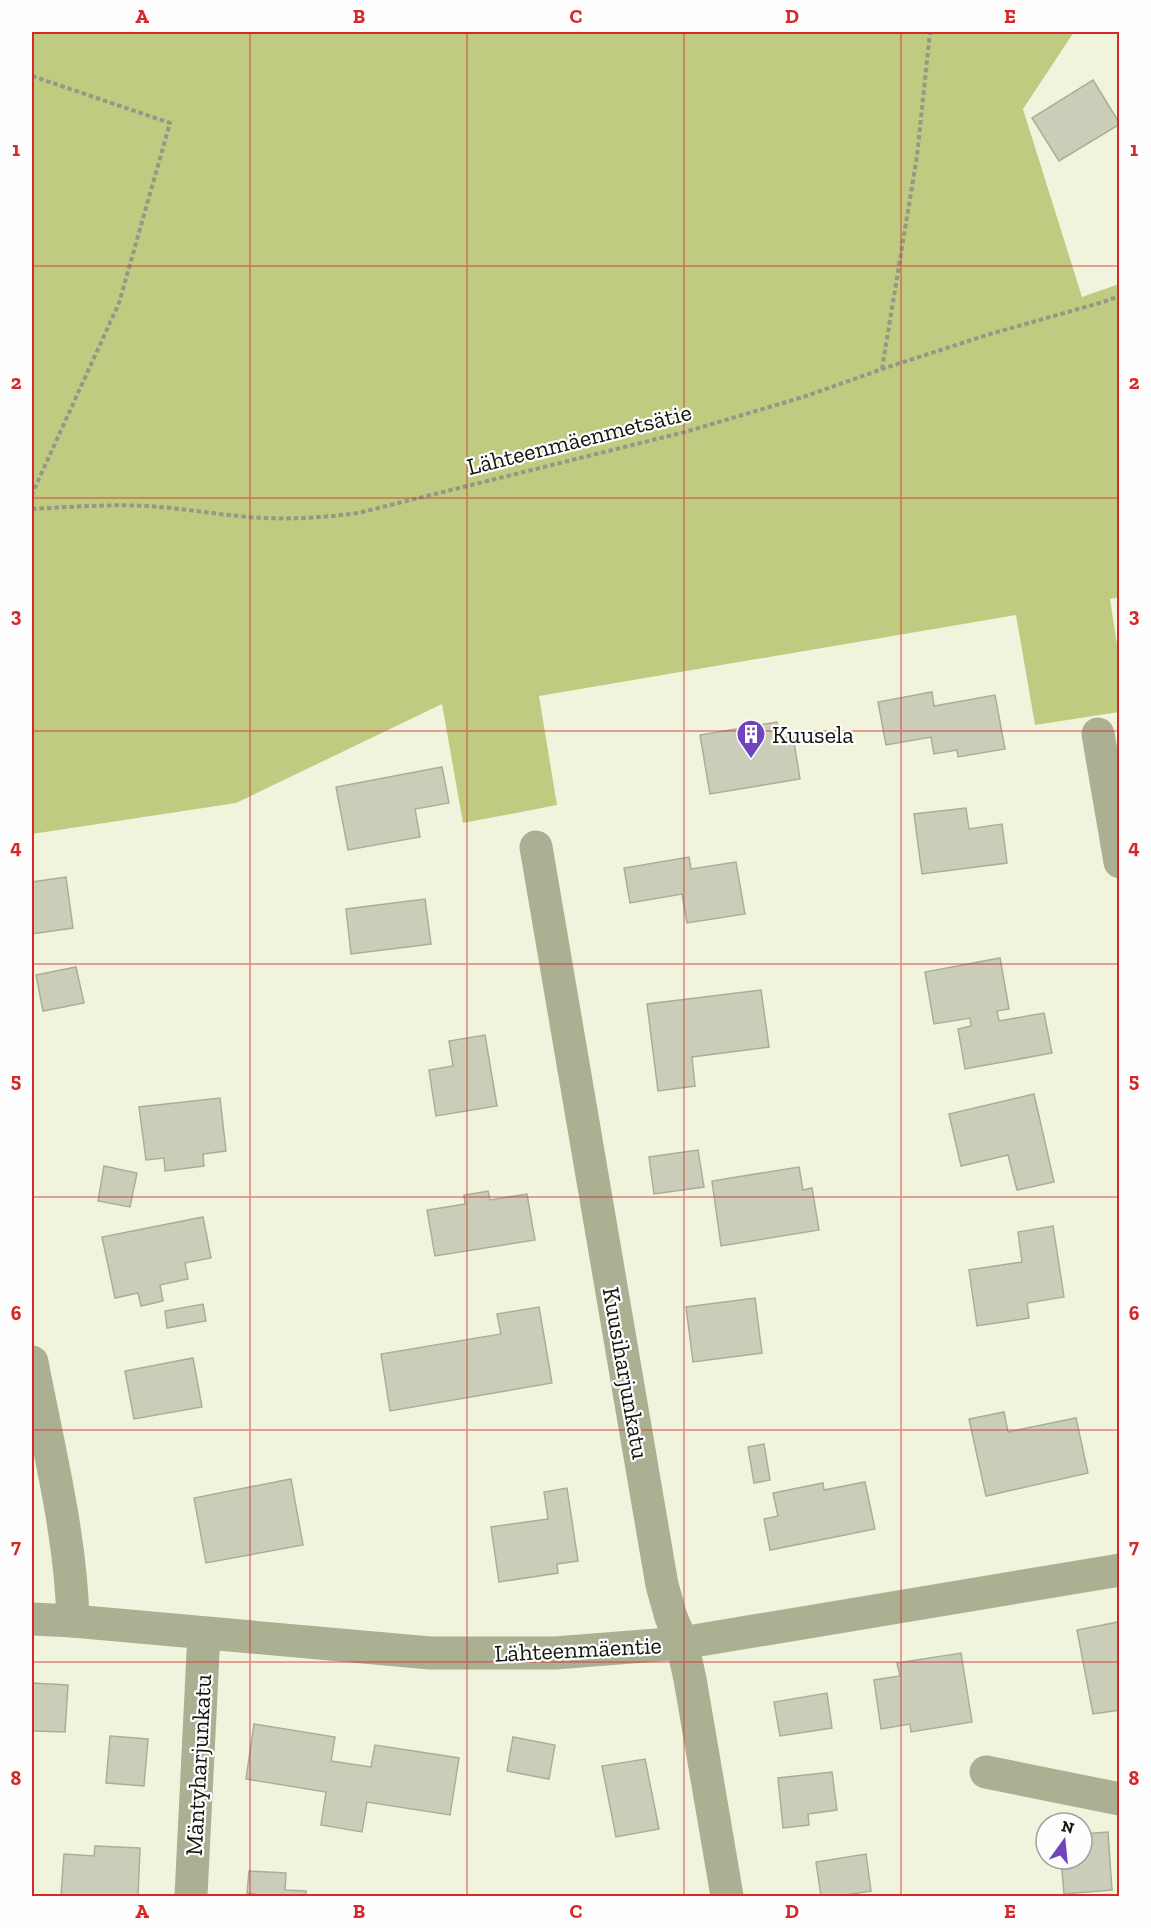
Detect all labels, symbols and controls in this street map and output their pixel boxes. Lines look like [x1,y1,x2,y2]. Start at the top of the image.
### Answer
text: A [135,4,149,28]
text: B [353,4,365,28]
text: C [570,4,583,28]
text: D [785,4,799,28]
text: E [1004,4,1016,28]
text: 1 [12,137,20,161]
text: 1 [1130,137,1138,161]
text: 2 [11,370,22,394]
text: 2 [1129,370,1140,394]
street label: Lähteenmäenmetsätie [464,397,694,481]
text: 3 [11,603,22,627]
text: 3 [1129,603,1140,627]
building icon: Kuusela [735,718,767,760]
place label: Kuusela [772,720,854,749]
text: 4 [10,835,22,859]
text: 4 [1128,835,1140,859]
text: 5 [11,1068,21,1092]
text: 5 [1129,1068,1139,1092]
street label: Kuusiharjunkatu [597,1285,655,1462]
text: 6 [11,1301,22,1325]
text: 6 [1129,1301,1140,1325]
text: 7 [11,1534,21,1558]
text: 7 [1129,1534,1139,1558]
street label: Lähteenmäentie [494,1630,662,1668]
street label: Mäntyharjunkatu [179,1673,217,1857]
text: 8 [11,1766,22,1790]
text: 8 [1129,1766,1140,1790]
north arrow [1034,1811,1094,1871]
text: N [1059,1816,1076,1838]
text: A [135,1899,149,1923]
text: B [353,1899,365,1923]
text: C [570,1899,583,1923]
text: D [785,1899,799,1923]
text: E [1004,1899,1016,1923]

